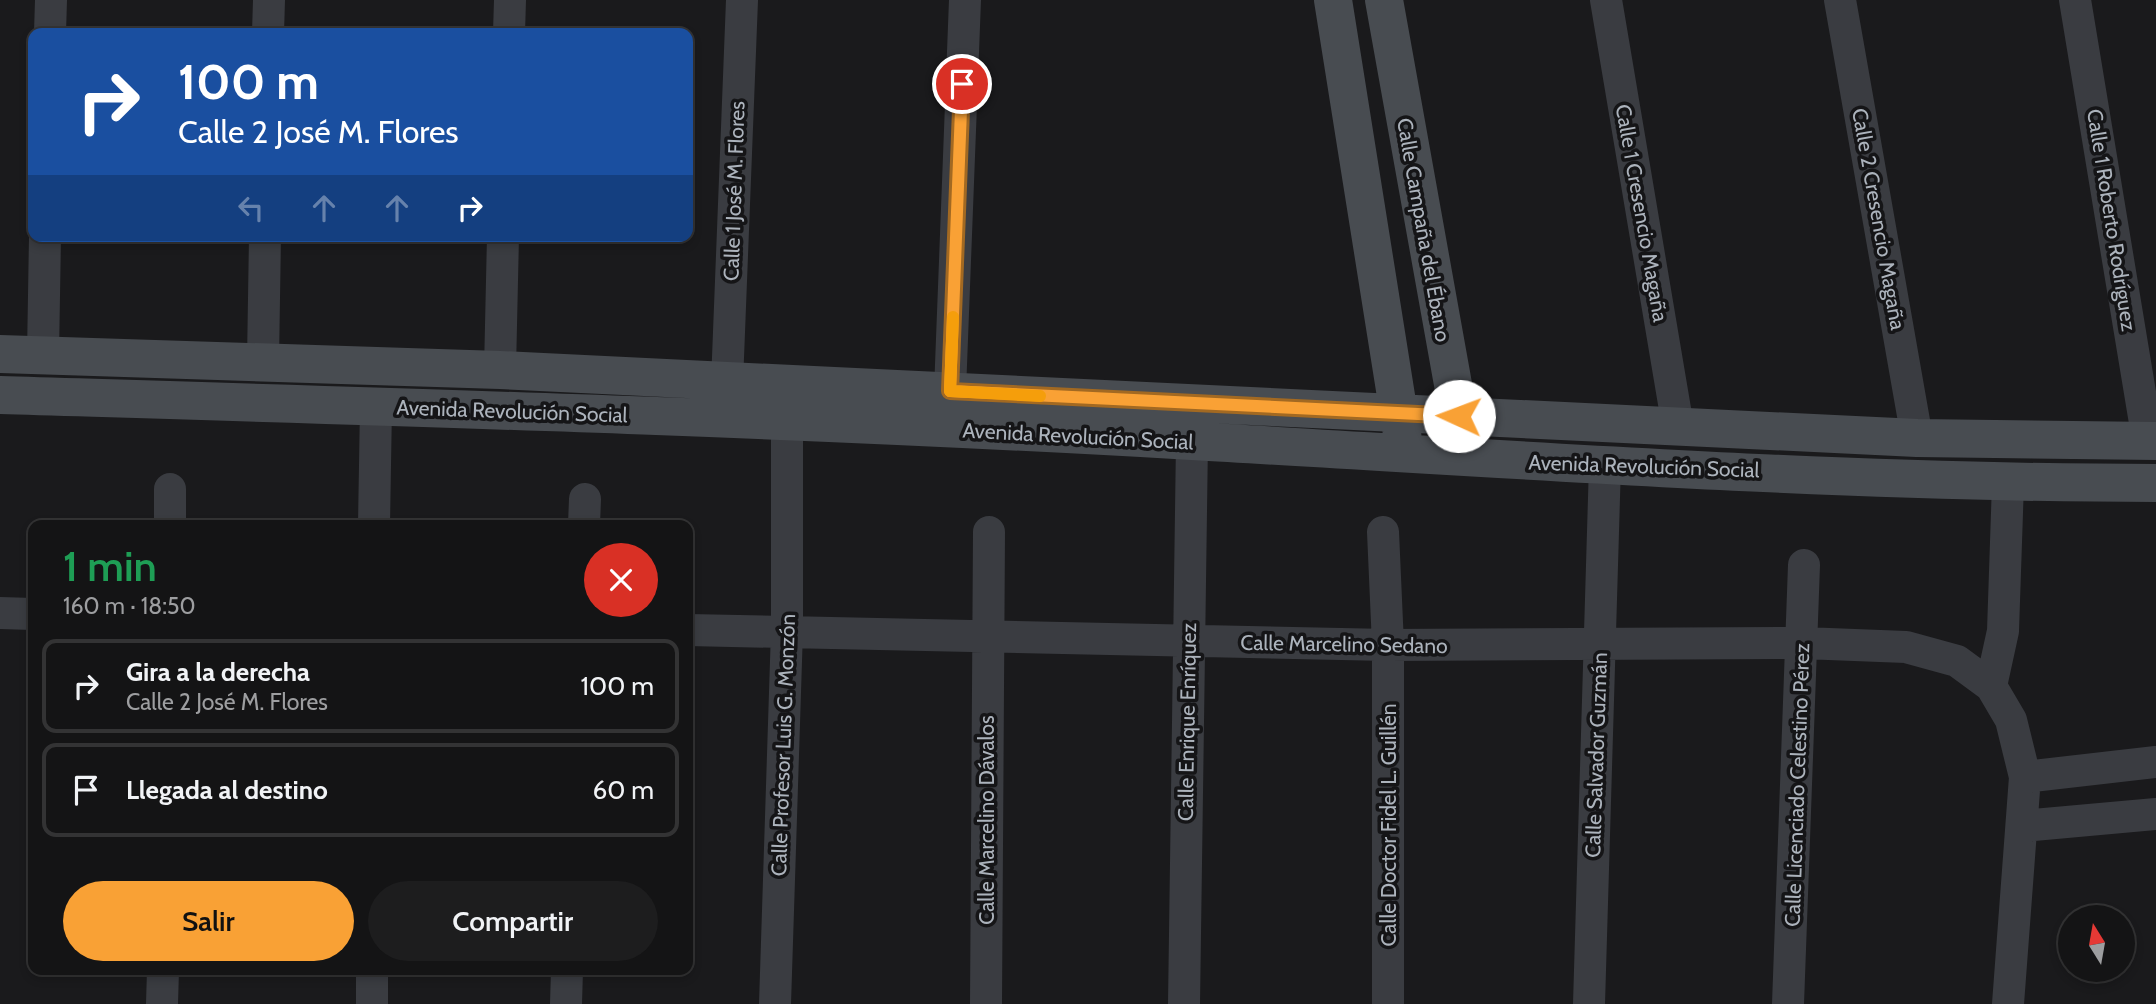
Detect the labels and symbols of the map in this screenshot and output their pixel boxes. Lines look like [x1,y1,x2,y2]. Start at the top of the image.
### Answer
pin [932,54,992,114]
street label: Calle 1 José M. Flores [718,100,750,281]
street label: Calle 1 Cresencio Magaña [1611,102,1673,324]
street label: Calle 2 Cresencio Magaña [1847,106,1911,332]
street label: Calle 1 Roberto Rodríguez [2082,107,2142,333]
street label: Calle Campaña del Ébano [1392,116,1456,344]
position arrow [1422,379,1496,453]
street label: Avenida Revolución Social [396,394,628,428]
street label: Avenida Revolución Social [962,417,1194,455]
street label: Avenida Revolución Social [1528,449,1760,483]
street label: Calle Profesor Luis G. Monzón [766,613,800,877]
street label: Calle Enrique Enríquez [1173,623,1201,821]
street label: Calle Marcelino Sedano [1240,630,1448,658]
street label: Calle Licenciado Celestino Pérez [1780,643,1814,927]
street label: Calle Salvador Guzmán [1580,652,1612,858]
street label: Calle Doctor Fidel L. Guillén [1376,703,1401,947]
street label: Calle Marcelino Dávalos [974,715,999,925]
north arrow [2058,905,2135,982]

